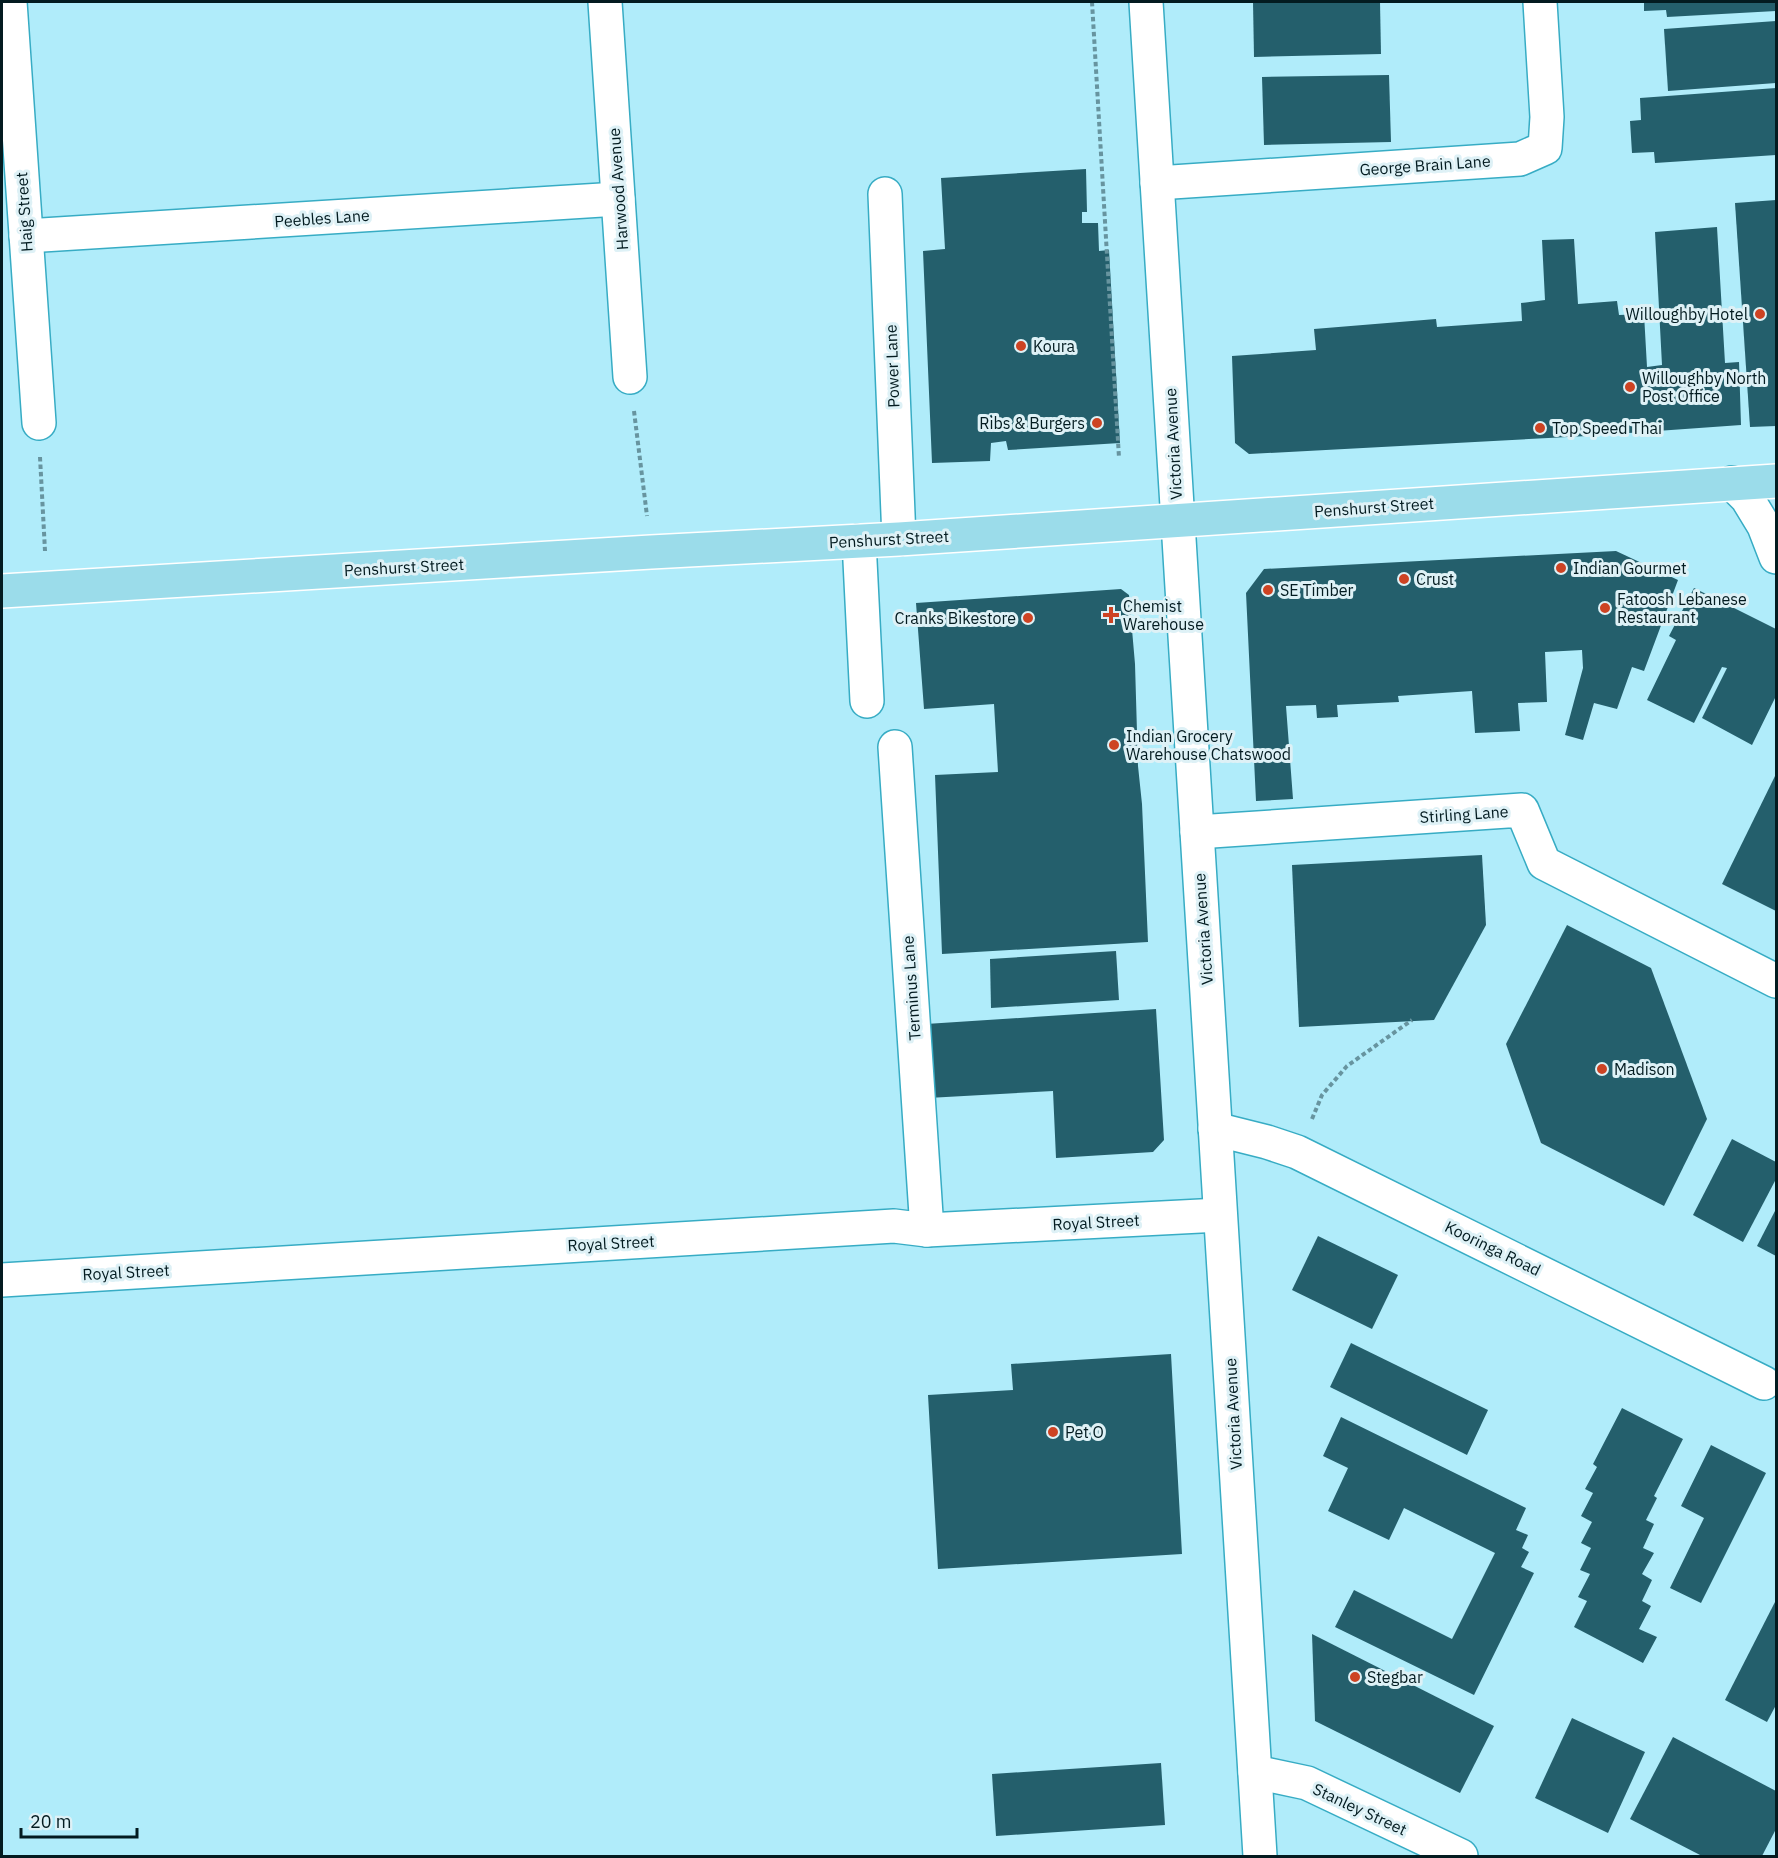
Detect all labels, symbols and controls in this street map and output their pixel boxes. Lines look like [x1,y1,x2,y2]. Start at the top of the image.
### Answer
street label: Harwood Avenue [604,127,632,251]
street label: George Brain Lane [1359,150,1491,180]
street label: Haig Street [11,171,37,253]
street label: Peebles Lane [274,205,370,231]
place label: Willoughby Hotel [1626,304,1748,324]
marker: Willoughby Hotel [1753,307,1767,321]
street label: Power Lane [881,324,903,408]
place label: Koura [1033,336,1076,356]
marker: Koura [1014,339,1028,353]
place label: Willoughby North Post Office [1642,368,1766,406]
marker: Willoughby North Post Office [1623,380,1637,394]
street label: Victoria Avenue [1160,387,1186,500]
place label: Ribs & Burgers [979,413,1085,433]
marker: Ribs & Burgers [1090,416,1104,430]
place label: Top Speed Thai [1552,418,1662,438]
marker: Top Speed Thai [1533,421,1547,435]
street label: Penshurst Street [1313,493,1435,521]
street label: Penshurst Street [829,526,949,552]
street label: Penshurst Street [344,554,464,580]
place label: Indian Gourmet [1573,558,1687,578]
marker: Indian Gourmet [1554,561,1568,575]
place label: Crust [1416,569,1454,589]
marker: Crust [1397,572,1411,586]
place label: SE Timber [1280,580,1354,600]
marker: SE Timber [1261,583,1275,597]
place label: Fatoosh Lebanese Restaurant [1617,589,1747,627]
place label: Chemist Warehouse [1123,596,1204,634]
marker: Fatoosh Lebanese Restaurant [1598,601,1612,615]
place label: Cranks Bikestore [895,608,1016,628]
marker: Chemist Warehouse [1104,608,1118,622]
marker: Cranks Bikestore [1021,611,1035,625]
place label: Indian Grocery Warehouse Chatswood [1126,726,1291,764]
marker: Indian Grocery Warehouse Chatswood [1107,738,1121,752]
street label: Stirling Lane [1419,801,1509,827]
street label: Victoria Avenue [1189,872,1217,986]
street label: Terminus Lane [897,935,925,1041]
place label: Madison [1614,1059,1675,1079]
marker: Madison [1595,1062,1609,1076]
street label: Royal Street [1052,1210,1140,1234]
street label: Kooringa Road [1442,1216,1544,1280]
street label: Royal Street [567,1231,655,1255]
street label: Royal Street [82,1260,170,1284]
street label: Victoria Avenue [1220,1357,1246,1470]
place label: Pet O [1065,1422,1104,1442]
marker: Pet O [1046,1425,1060,1439]
place label: Stegbar [1367,1667,1423,1687]
marker: Stegbar [1348,1670,1362,1684]
street label: Stanley Street [1310,1779,1410,1839]
scale bar [21,1801,136,1839]
text: 20 m [30,1810,72,1833]

